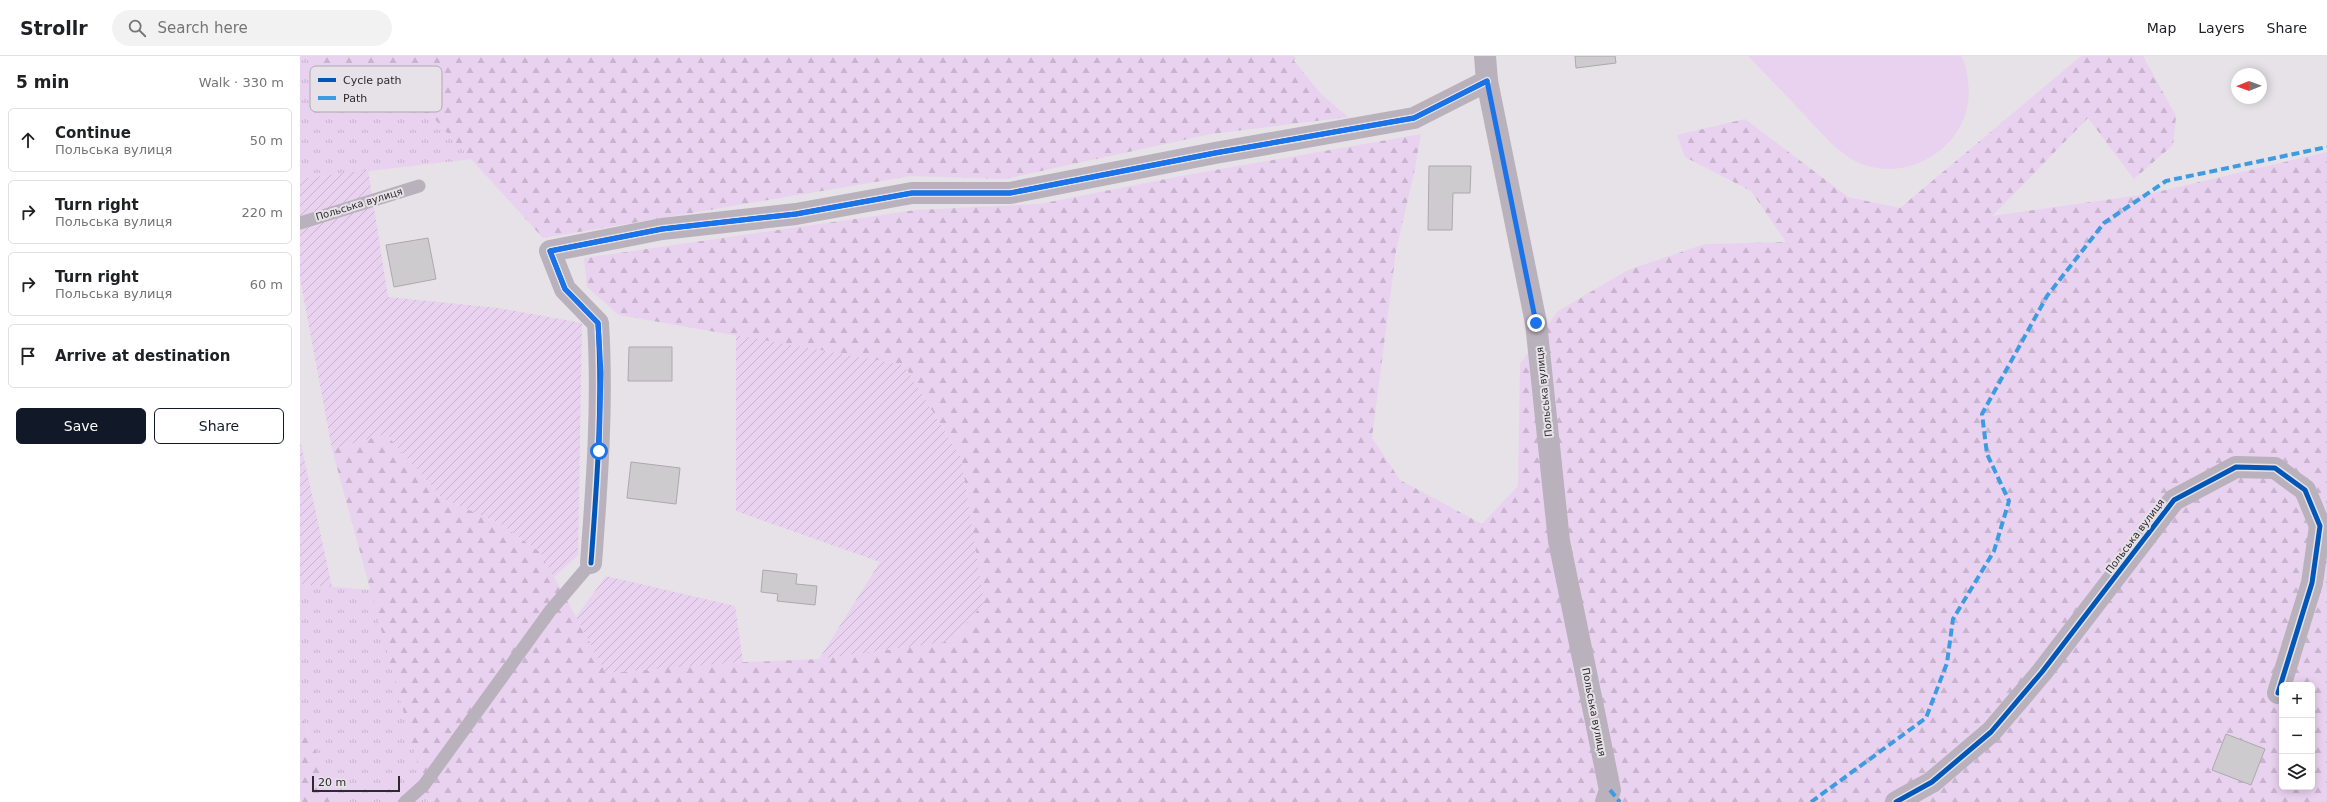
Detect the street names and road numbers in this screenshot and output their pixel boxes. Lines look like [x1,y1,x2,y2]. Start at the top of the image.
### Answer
street label: Польська вулиця [314,186,404,222]
street label: Польська вулиця [1534,347,1554,437]
street label: Польська вулиця [2103,497,2167,575]
street label: Польська вулиця [1580,667,1608,757]

